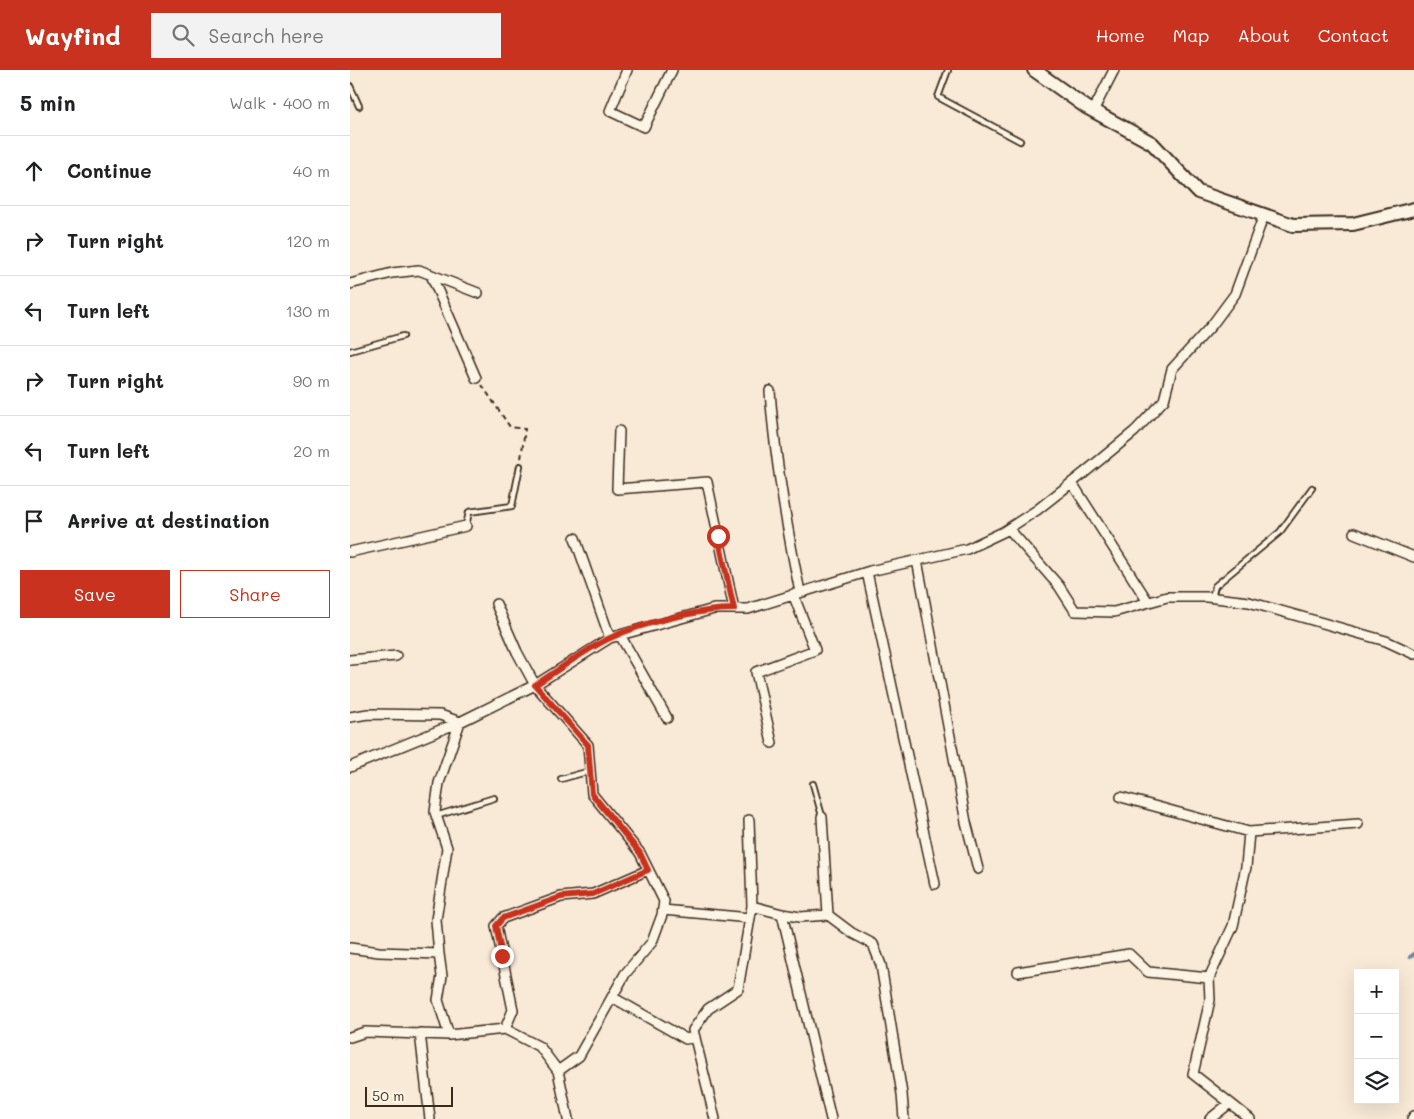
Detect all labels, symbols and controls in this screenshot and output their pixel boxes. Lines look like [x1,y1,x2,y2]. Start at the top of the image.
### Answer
search box [151,13,501,58]
text: Wayfind [25,20,121,51]
icon: search [169,21,197,49]
text: Search here [209,23,324,48]
text: Home [1096,23,1145,47]
text: Map [1173,23,1209,47]
text: About [1237,23,1290,47]
text: Contact [1318,23,1389,47]
text: 5 min [20,89,76,116]
text: Walk · 400 m [229,92,330,113]
icon: ahead [20,157,48,185]
text: Continue [67,158,152,183]
text: 40 m [293,160,330,181]
icon: right [20,227,48,255]
text: Turn right [67,228,164,253]
text: 120 m [286,230,330,251]
icon: left [20,297,48,325]
text: Turn left [67,298,150,323]
text: 130 m [286,300,330,321]
icon: right [20,367,48,395]
text: Turn right [67,368,164,393]
text: 90 m [293,370,330,391]
icon: left [20,437,48,465]
text: Turn left [67,438,150,463]
text: 20 m [293,440,330,461]
icon: arrive [20,507,48,535]
text: Arrive at destination [67,508,270,533]
route start [707,525,730,548]
button: Save [20,570,170,618]
button: Share [180,570,330,618]
route end [491,945,514,968]
map controls [1354,969,1399,1104]
button: + [1354,969,1399,1014]
button: − [1354,1014,1399,1059]
button: layers [1354,1059,1399,1104]
scale bar [365,1084,452,1107]
text: 50 m [372,1086,404,1105]

